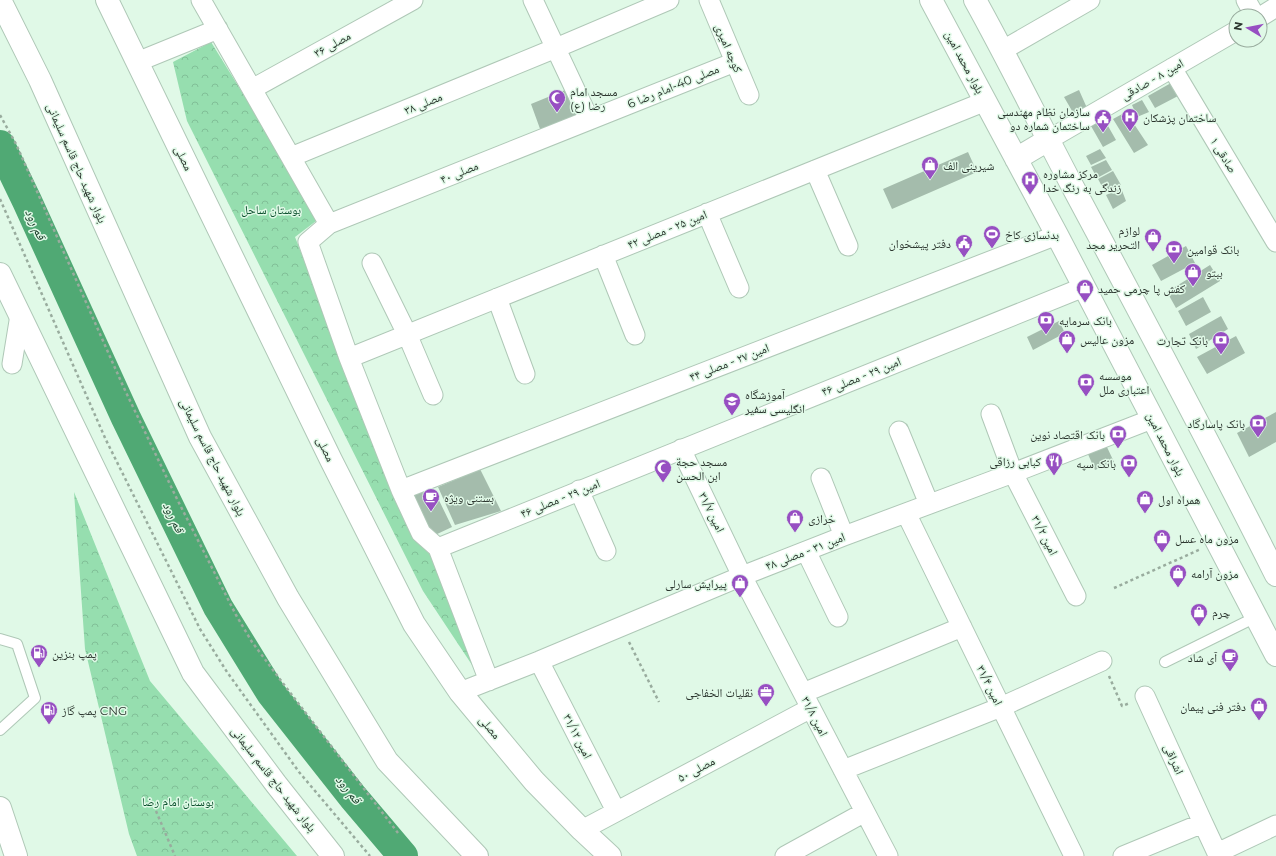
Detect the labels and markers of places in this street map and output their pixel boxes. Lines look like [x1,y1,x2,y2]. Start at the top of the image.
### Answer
place label: مسجد امام رضا (ع) [570,84,617,114]
mosque icon: مسجد امام رضا (ع) [547,88,567,113]
place label: سازمان نظام مهندسی ساختمان شماره دو [997,104,1090,133]
hospital icon: ساختمان پزشکان [1120,107,1140,132]
public building icon: سازمان نظام مهندسی ساختمان شماره دو [1093,108,1113,133]
place label: ساختمان پزشکان [1143,110,1217,125]
shop icon: شیرینی الف [920,155,940,180]
place label: شیرینی الف [943,158,994,173]
place label: مرکز مشاوره زندگی به رنگ خدا [1043,166,1122,195]
hospital icon: مرکز مشاوره زندگی به رنگ خدا [1020,170,1040,195]
place label: لوازم التحریر مجد [1086,223,1140,252]
sports icon: بدنسازی کاخ [982,224,1002,249]
place label: بدنسازی کاخ [1005,227,1059,242]
shop icon: لوازم التحریر مجد [1143,227,1163,252]
public building icon: دفتر پیشخوان [954,233,974,258]
place label: دفتر پیشخوان [889,236,951,251]
bank icon: بانک قوامین [1164,239,1184,264]
place label: بانک قوامین [1187,242,1239,257]
shop icon: ببتو [1183,262,1203,287]
place label: ببتو [1206,265,1223,280]
shop icon: کفش پا چرمی حمید [1075,278,1095,303]
place label: کفش پا چرمی حمید [1098,281,1185,296]
bank icon: بانک سرمایه [1036,310,1056,335]
place label: بانک سرمایه [1059,313,1112,328]
shop icon: مزون عالیس [1057,329,1077,354]
bank icon: بانک تجارت [1211,330,1231,355]
place label: مزون عالیس [1080,332,1134,347]
place label: بانک تجارت [1157,333,1208,348]
place label: موسسه اعتباری ملل [1099,368,1150,397]
bank icon: موسسه اعتباری ملل [1076,372,1096,397]
place label: آموزشگاه انگلیسی سفیر [744,387,805,416]
school or university icon: آموزشگاه انگلیسی سفیر [722,391,742,416]
bank icon: بانک پاسارگاد [1248,413,1268,438]
place label: بانک پاسارگاد [1187,416,1245,431]
bank icon: بانک اقتصاد نوین [1108,424,1128,449]
place label: بانک اقتصاد نوین [1030,427,1105,442]
restaurant icon: کبابی رزاقی [1044,451,1064,476]
bank icon: بانک سپه [1119,453,1139,478]
place label: مسجد حجة ابن الحسن [676,454,727,483]
place label: کبابی رزاقی [989,454,1041,469]
place label: بانک سپه [1076,456,1116,471]
mosque icon: مسجد حجة ابن الحسن [653,458,673,483]
cafe icon: بستنی ویژه [421,487,441,512]
shop icon: همراه اول [1135,489,1155,514]
place label: بستنی ویژه [444,490,494,505]
place label: همراه اول [1158,492,1200,507]
shop icon: خرازی [785,508,805,533]
place label: خرازی [808,511,836,526]
shop icon: مزون ماه عسل [1152,528,1172,553]
place label: مزون ماه عسل [1175,531,1239,546]
shop icon: مزون آرامه [1168,563,1188,588]
place label: مزون آرامه [1191,566,1238,581]
shop icon: پیرایش سارلی [730,573,750,598]
place label: پیرایش سارلی [665,576,727,591]
shop icon: چرم [1189,602,1209,627]
place label: چرم [1212,605,1231,621]
fuel station icon: پمپ بنزین [29,643,49,668]
place label: پمپ بنزین [52,646,97,661]
cafe icon: آی شاد [1220,647,1240,672]
place label: آی شاد [1188,650,1218,665]
office icon: نقلیات الخفاجی [756,682,776,707]
place label: نقلیات الخفاجی [685,685,753,700]
shop icon: دفتر فنی پیمان [1249,696,1269,721]
place label: دفتر فنی پیمان [1180,699,1246,714]
fuel station icon: پمپ گاز CNG [39,700,59,725]
place label: پمپ گاز CNG [61,703,127,718]

